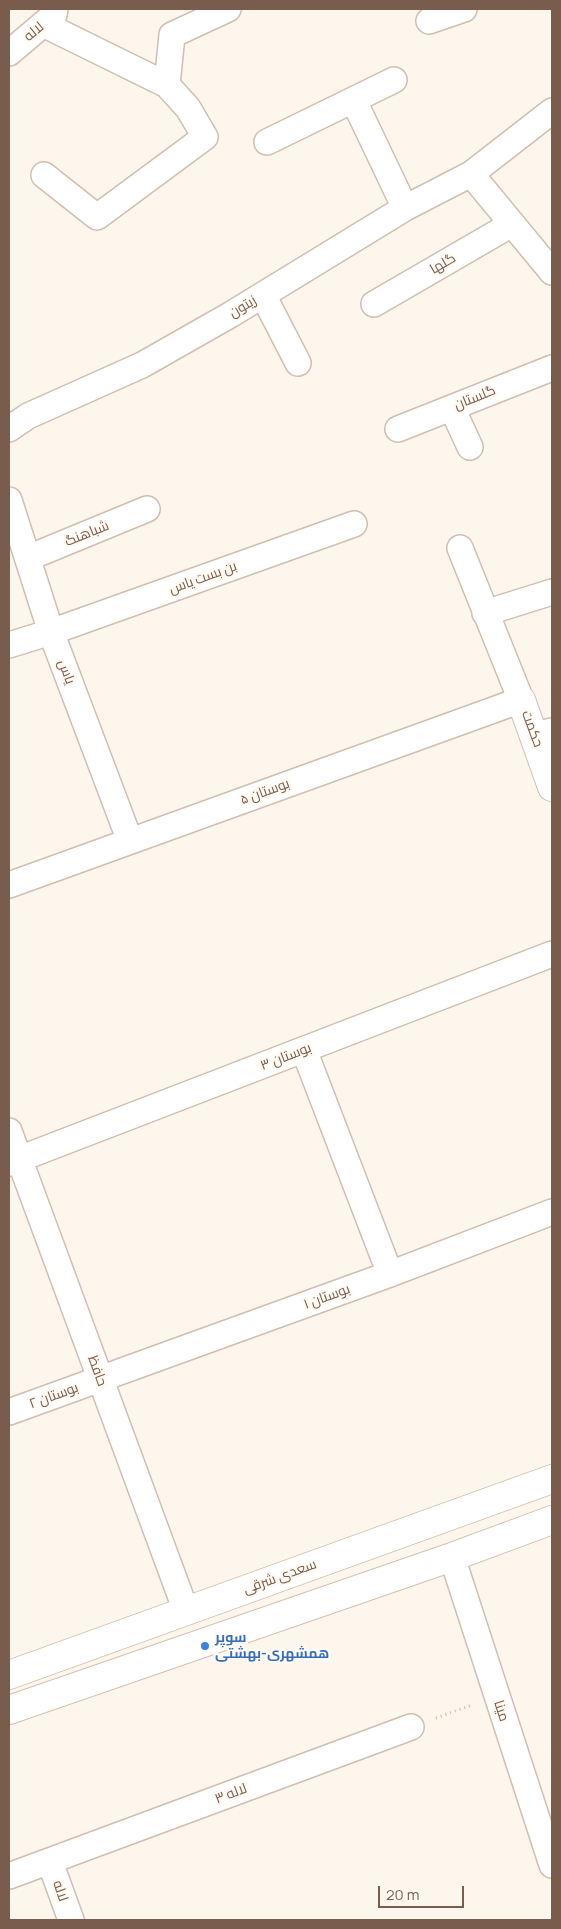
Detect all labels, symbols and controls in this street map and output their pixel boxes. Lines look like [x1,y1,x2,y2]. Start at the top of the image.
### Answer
street label: لاله [21,19,47,45]
street label: گلها [427,250,459,278]
street label: زیتون [226,292,260,322]
street label: گلستان [452,382,498,414]
street label: شباهنگ [62,517,112,551]
street label: بن بست یاس [167,558,239,598]
street label: یاس [54,657,78,687]
street label: حکمت [518,708,546,750]
street label: بوستان ۵ [238,775,292,809]
street label: بوستان ۳ [258,1040,314,1074]
street label: بوستان ۱ [302,1281,352,1313]
street label: حافظ [84,1353,110,1389]
street label: بوستان ۲ [27,1379,81,1413]
street label: سعدی شرقی [241,1556,319,1598]
place label: سوپر همشهری-بهشتی [215,1630,329,1662]
marker: سوپر همشهری-بهشتی [199,1640,211,1652]
street label: مینا [490,1698,512,1724]
street label: لاله ۳ [212,1780,250,1808]
scale bar [381,1876,467,1908]
street label: لاله [49,1878,71,1904]
text: 20 m [386,1884,419,1905]

